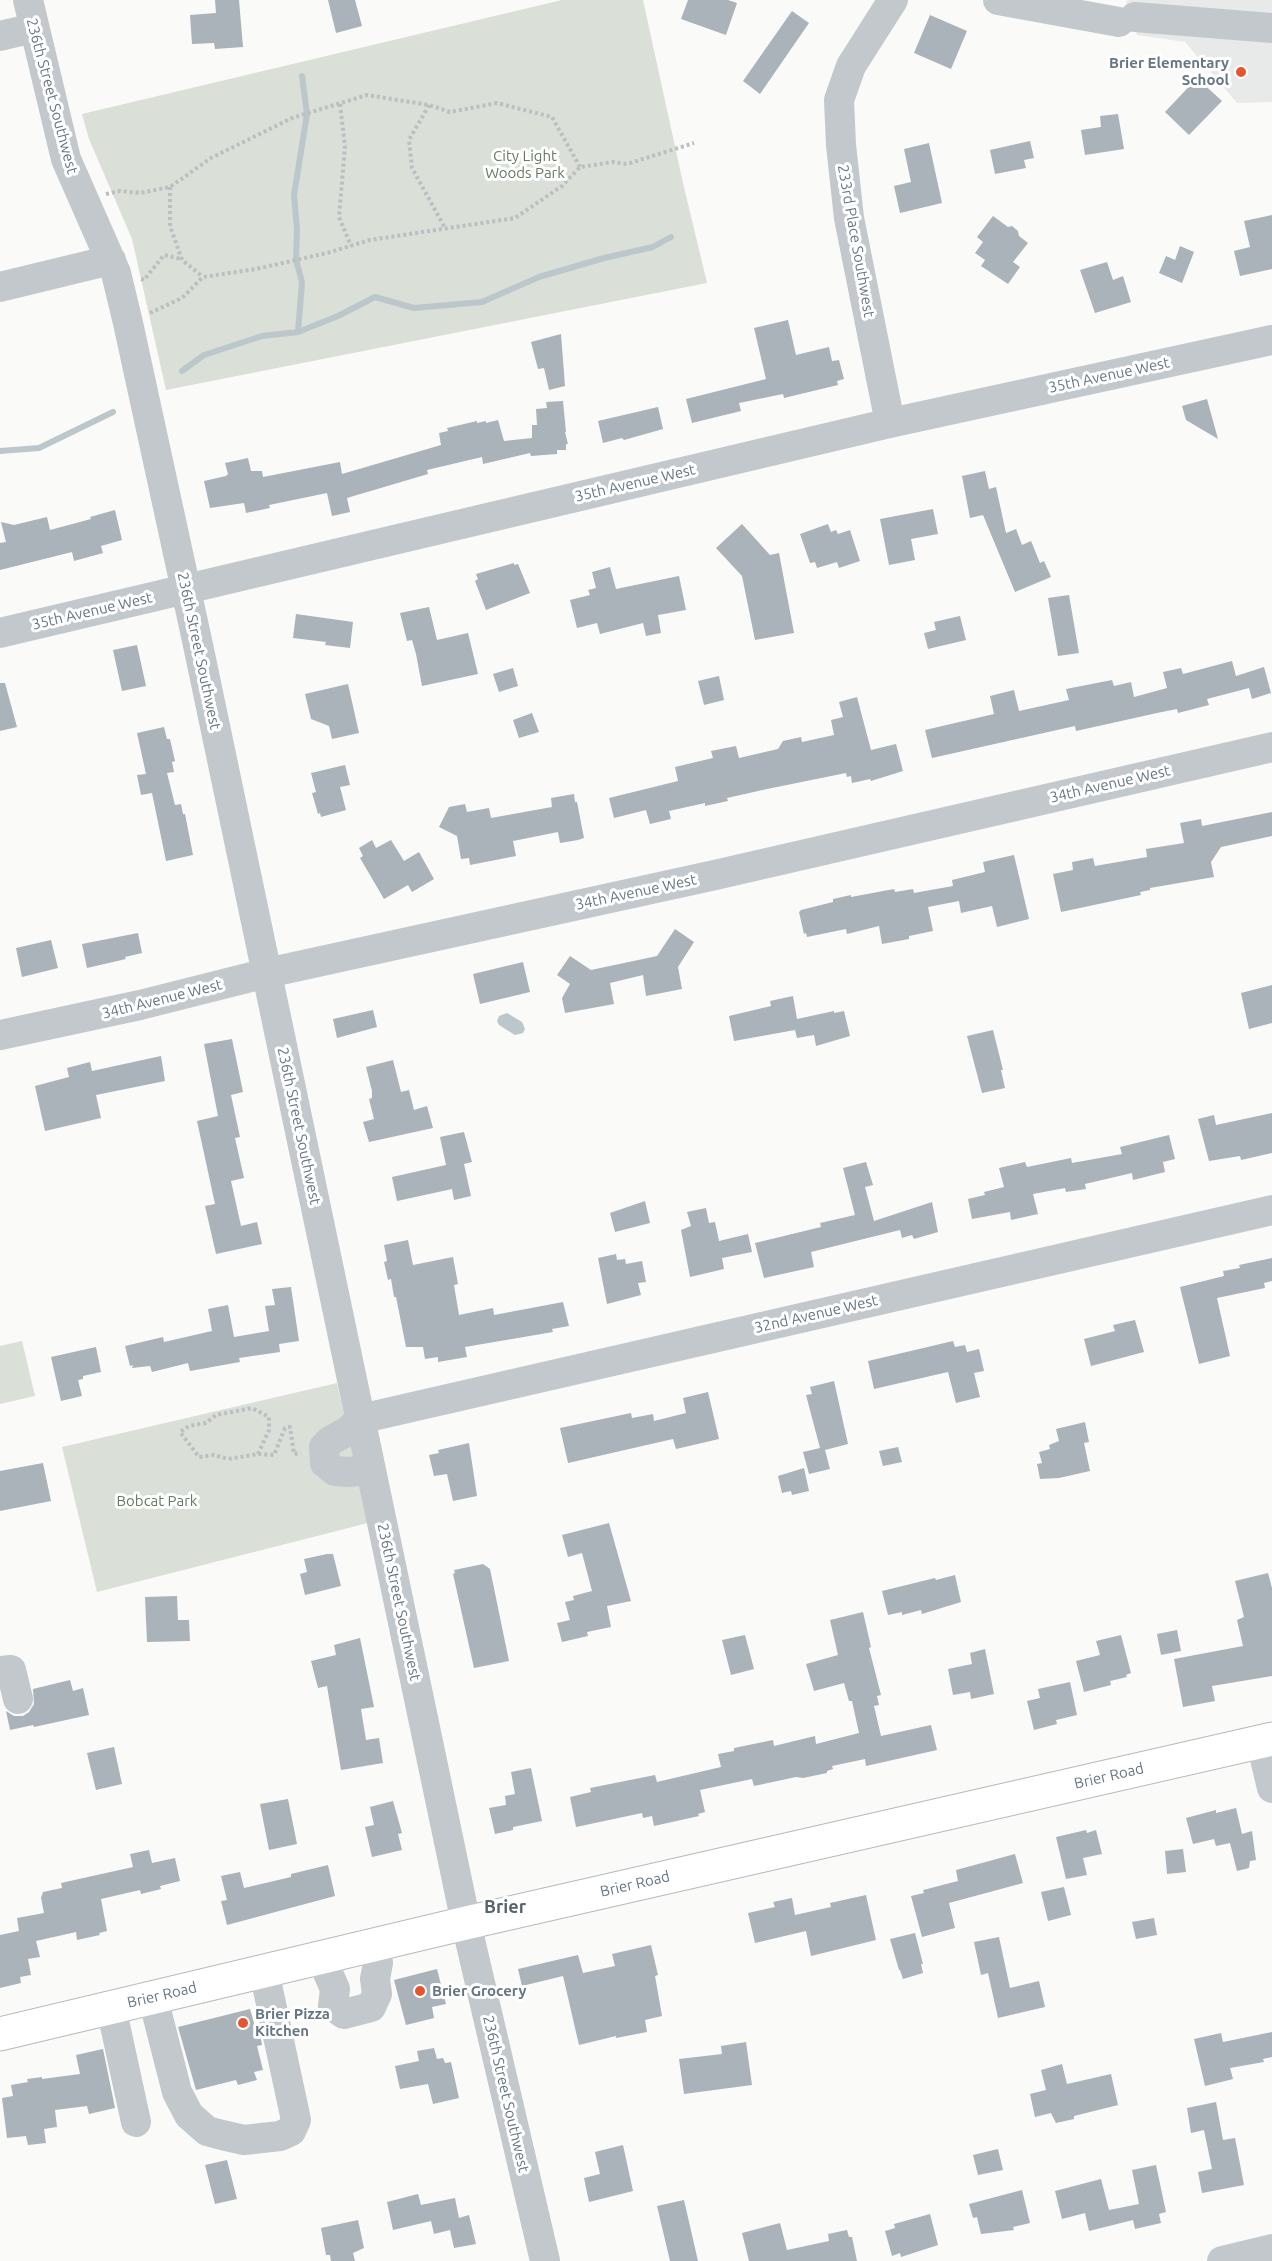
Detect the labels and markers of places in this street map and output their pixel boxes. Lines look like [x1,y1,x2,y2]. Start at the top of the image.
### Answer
place label: Brier Elementary School [1109,54,1229,89]
marker: Brier Elementary School [1234,65,1248,79]
place label: Brier Grocery [432,1982,526,2000]
marker: Brier Grocery [413,1984,427,1998]
place label: Brier Pizza Kitchen [255,2005,330,2040]
marker: Brier Pizza Kitchen [236,2016,250,2030]

